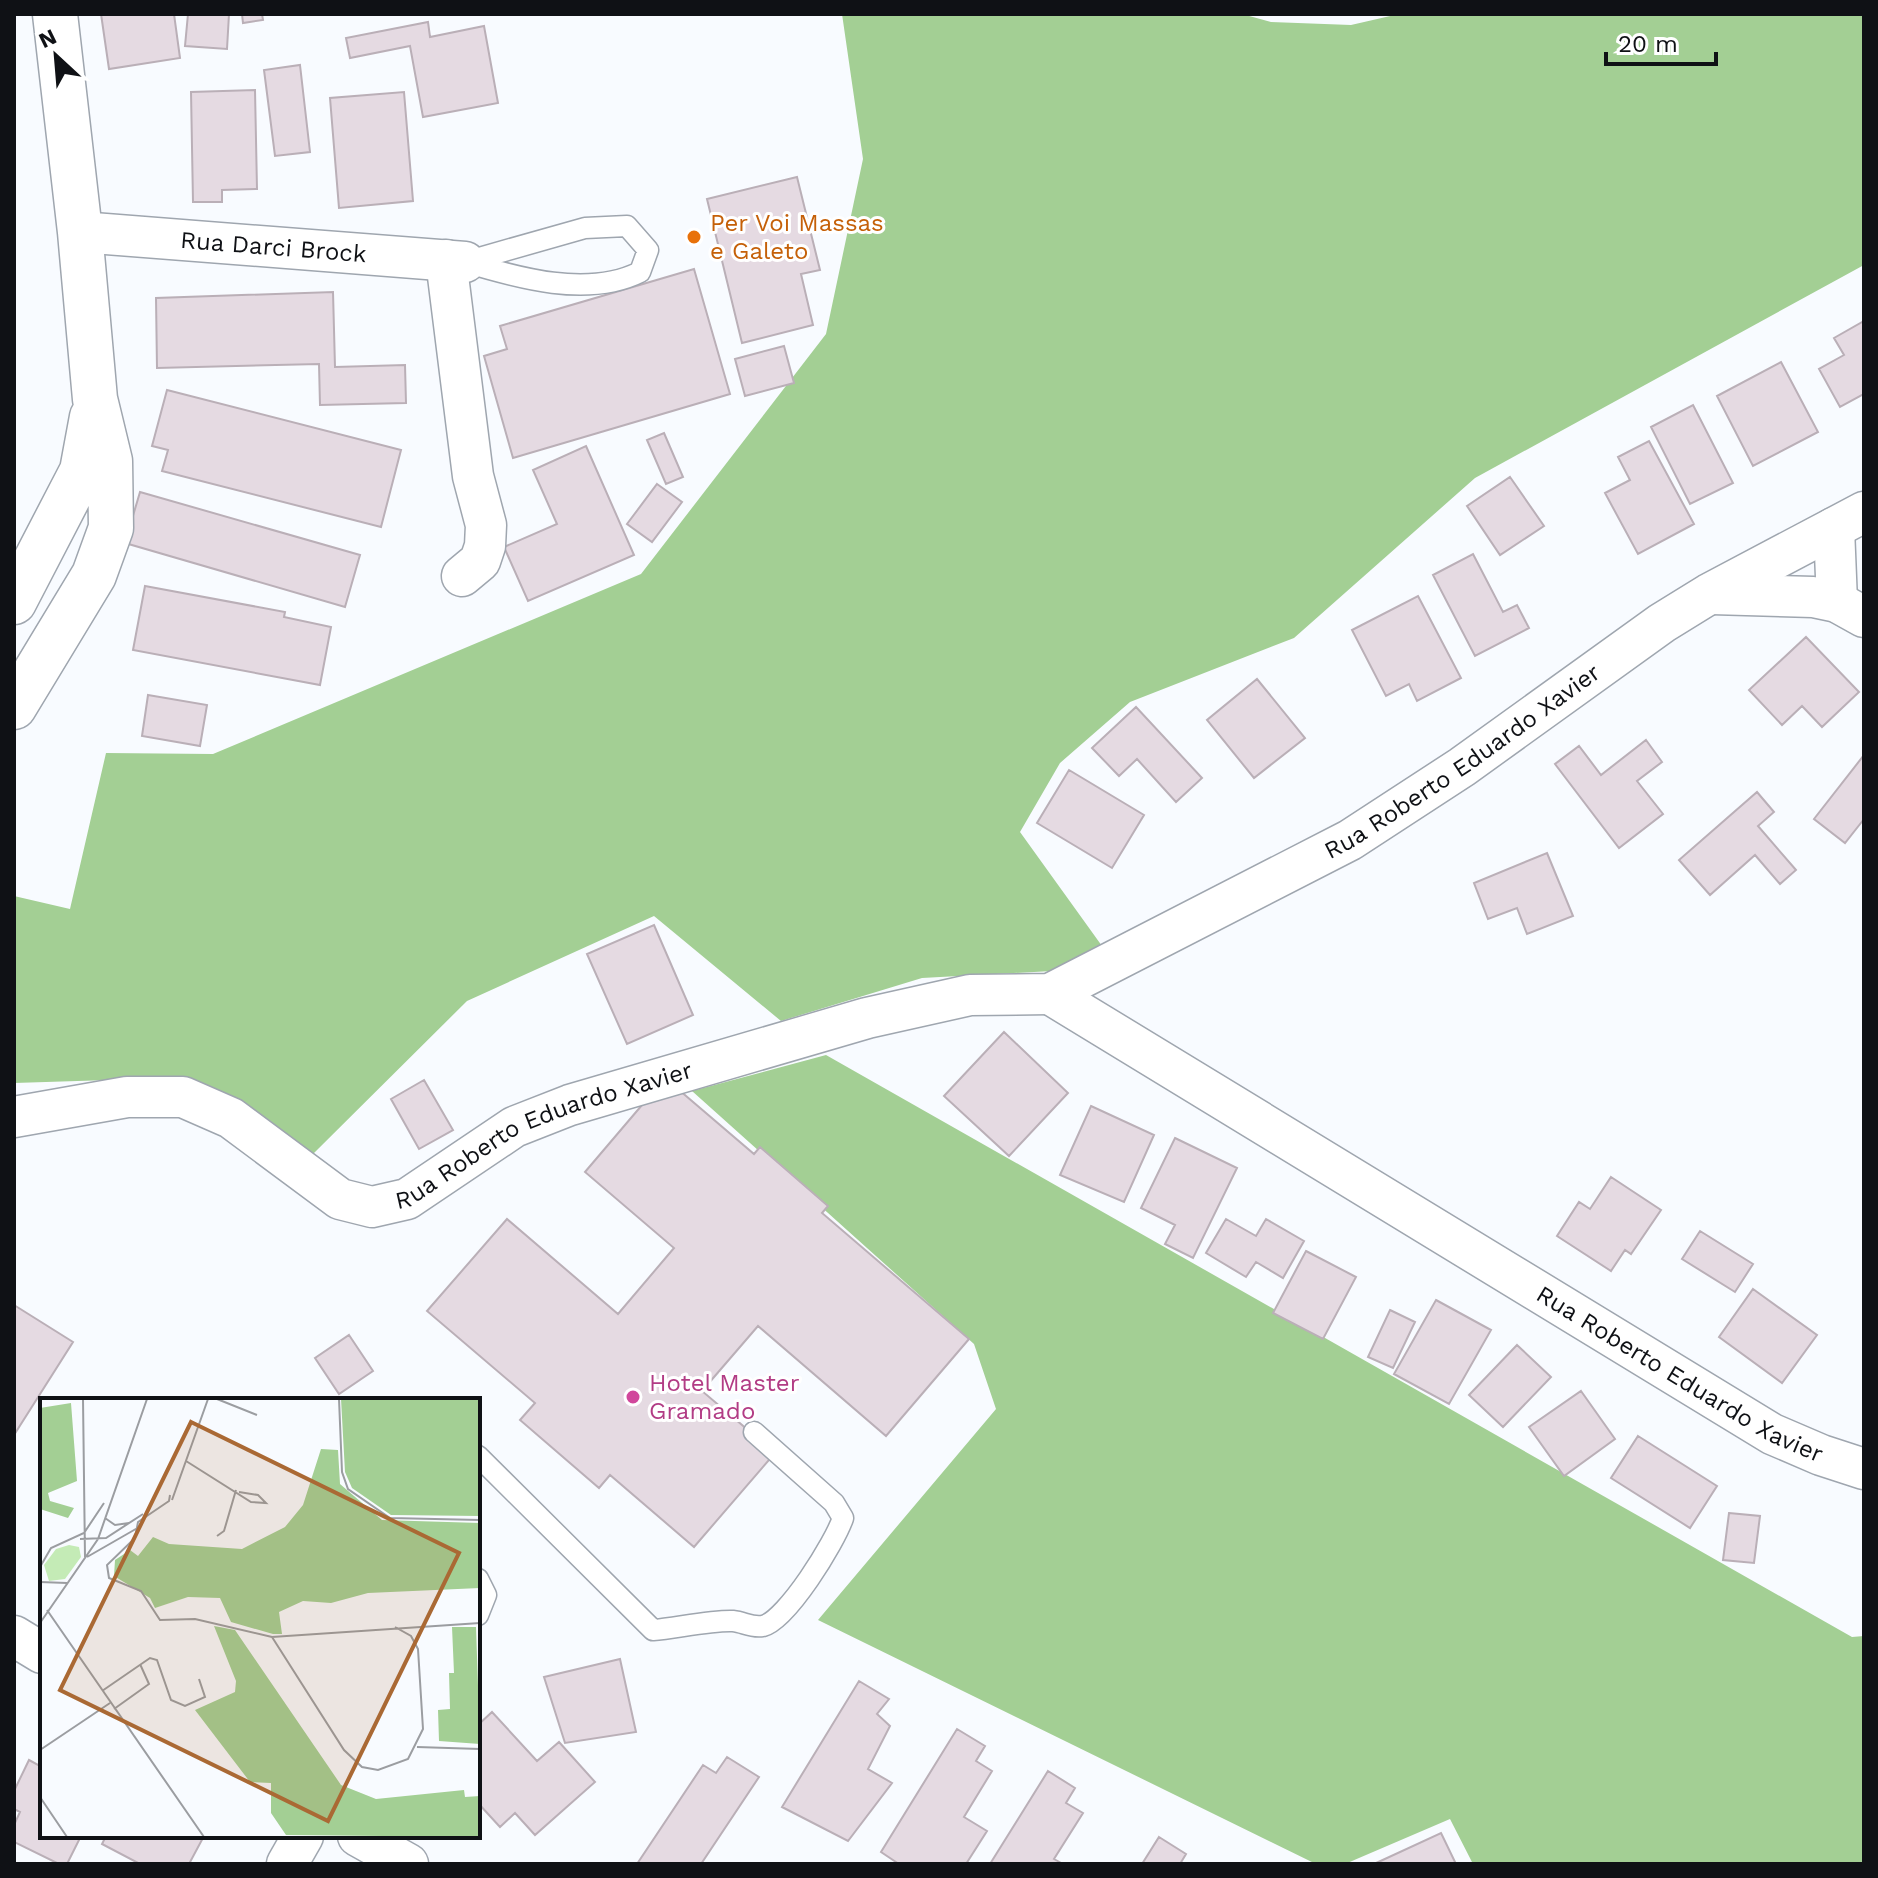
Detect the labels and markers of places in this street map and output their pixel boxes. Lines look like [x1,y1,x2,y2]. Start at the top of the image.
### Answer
place label: Per Voi Massas e Galeto [710,209,884,265]
marker: Per Voi Massas e Galeto [685,228,703,246]
place label: Hotel Master Gramado [649,1369,800,1425]
marker: Hotel Master Gramado [624,1388,642,1406]

